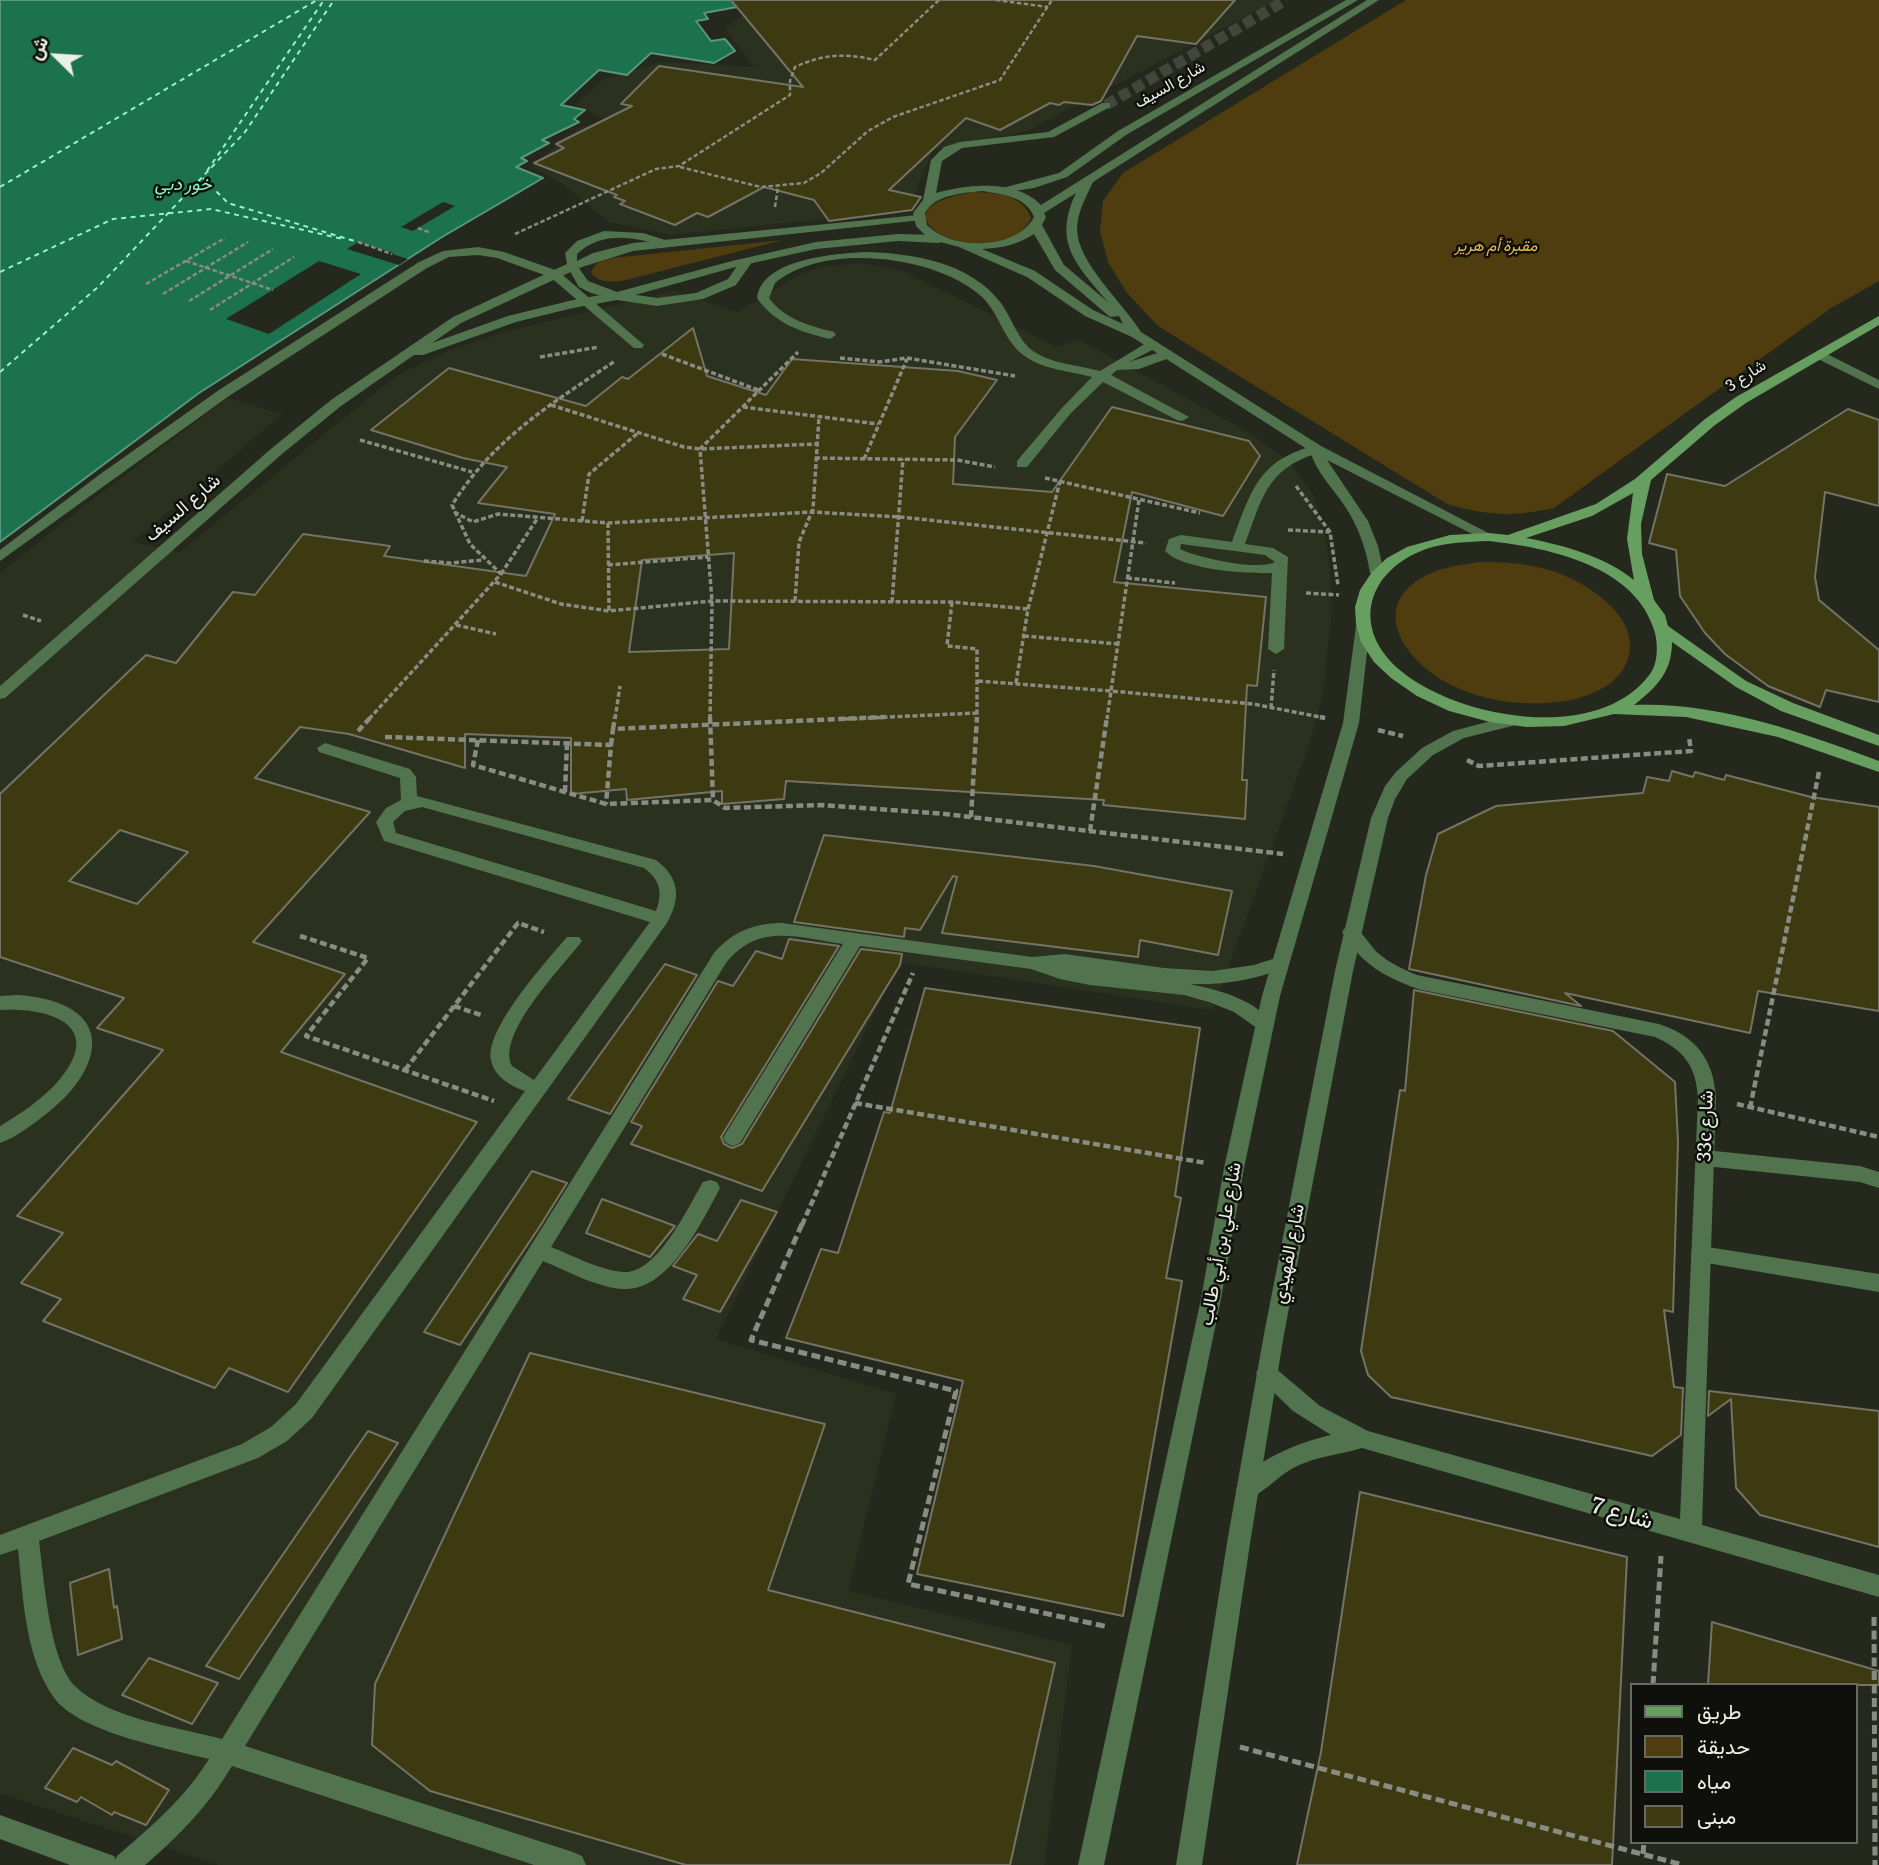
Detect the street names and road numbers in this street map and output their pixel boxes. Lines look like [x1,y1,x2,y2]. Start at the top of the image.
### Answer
street label: شارع السيف [1131,57,1209,113]
street label: شارع 3 [1722,356,1770,396]
street label: شارع السيف [141,469,225,547]
street label: 33c شارع [1693,1090,1719,1162]
street label: شارع علي بن أبي طالب [1195,1160,1247,1328]
street label: شارع الفهيدي [1268,1202,1310,1306]
street label: شارع 7 [1588,1492,1656,1536]

